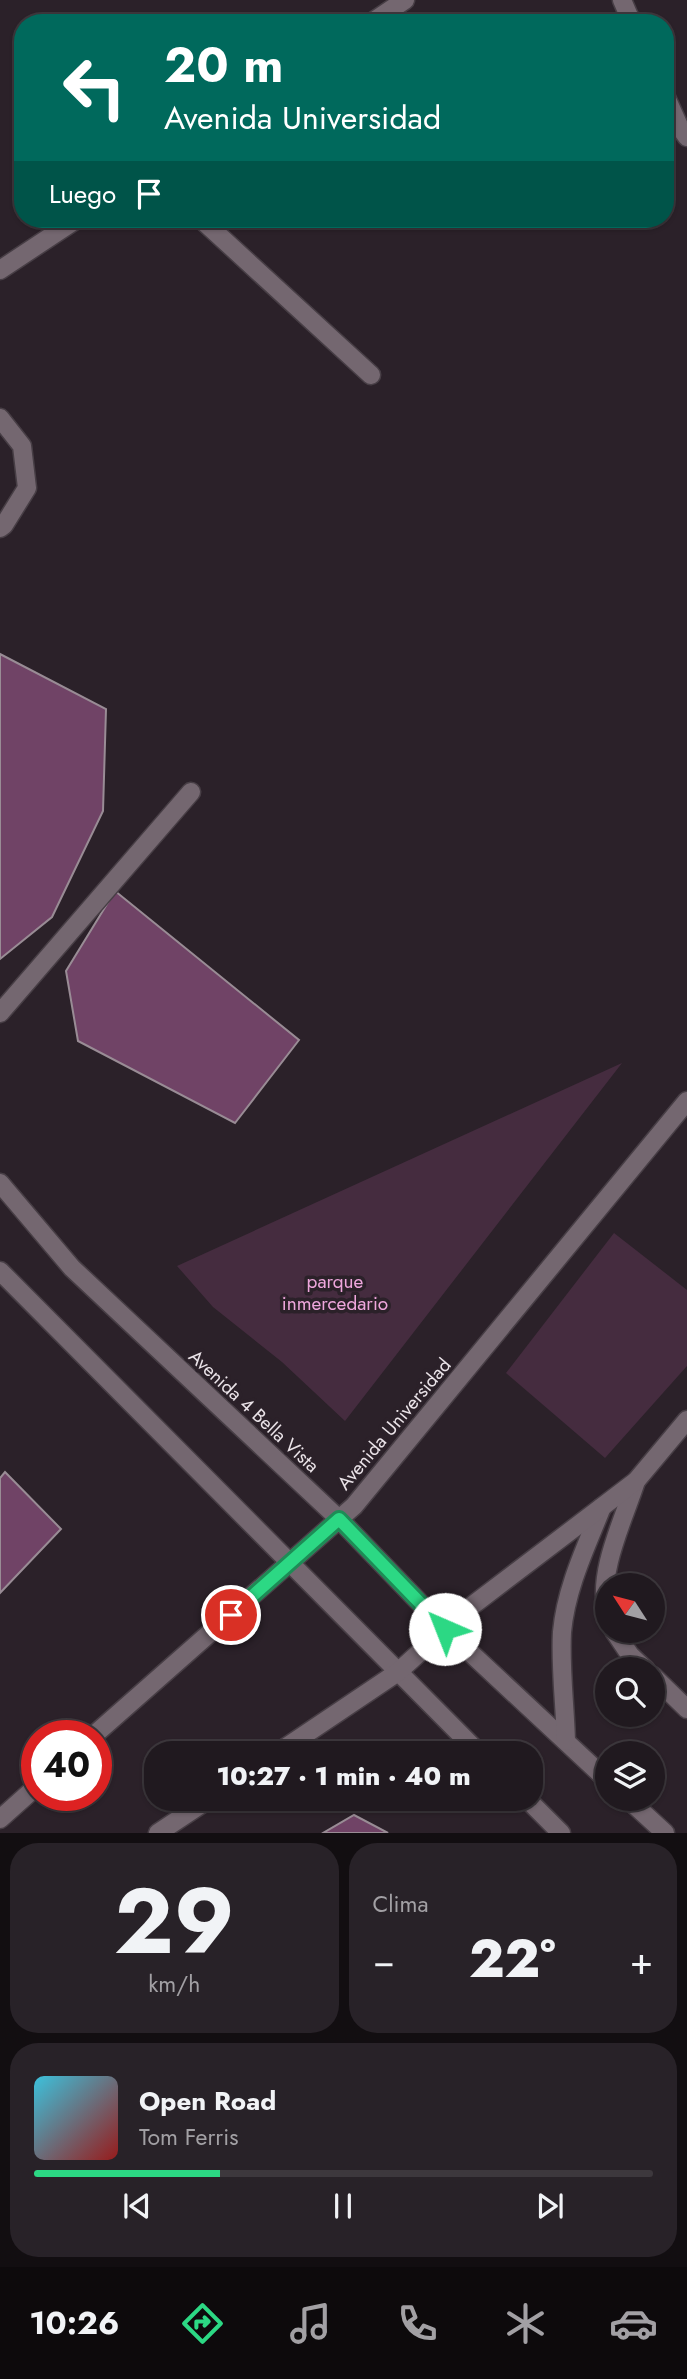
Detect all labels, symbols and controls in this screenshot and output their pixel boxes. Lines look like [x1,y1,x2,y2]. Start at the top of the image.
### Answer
text: 20 m [164,30,283,100]
icon: left [49,42,140,133]
text: Avenida Universidad [164,95,441,141]
text: Luego [49,175,116,213]
icon: arrive [130,175,168,213]
park label: parque inmercedario [282,1268,388,1317]
street label: Avenida 4 Bella Vista [183,1343,325,1479]
street label: Avenida Universidad [331,1352,457,1496]
north arrow [595,1573,665,1643]
map controls [595,1573,665,1811]
pin [201,1585,261,1645]
position arrow [408,1592,482,1666]
icon: arrive [212,1596,250,1634]
button: search [595,1657,665,1727]
speed limit sign: 40 [21,1720,112,1811]
button: layers [595,1741,665,1811]
text: 10:27 · 1 min · 40 m [216,1757,471,1795]
text: 29 [114,1856,235,1987]
text: Clima [373,1887,429,1921]
text: 22° [469,1921,556,1997]
text: − [373,1933,395,1988]
text: + [630,1933,653,1988]
text: km/h [148,1967,200,2001]
text: Open Road [139,2082,276,2120]
text: Tom Ferris [139,2120,238,2154]
icon: previous [118,2187,156,2225]
icon: pause [324,2187,362,2225]
icon: next [531,2187,569,2225]
icon: directions [178,2299,227,2348]
icon: music [286,2299,335,2348]
icon: phone [393,2299,442,2348]
icon: climate [501,2299,550,2348]
icon: car [609,2299,658,2348]
text: 10:26 [29,2300,120,2346]

